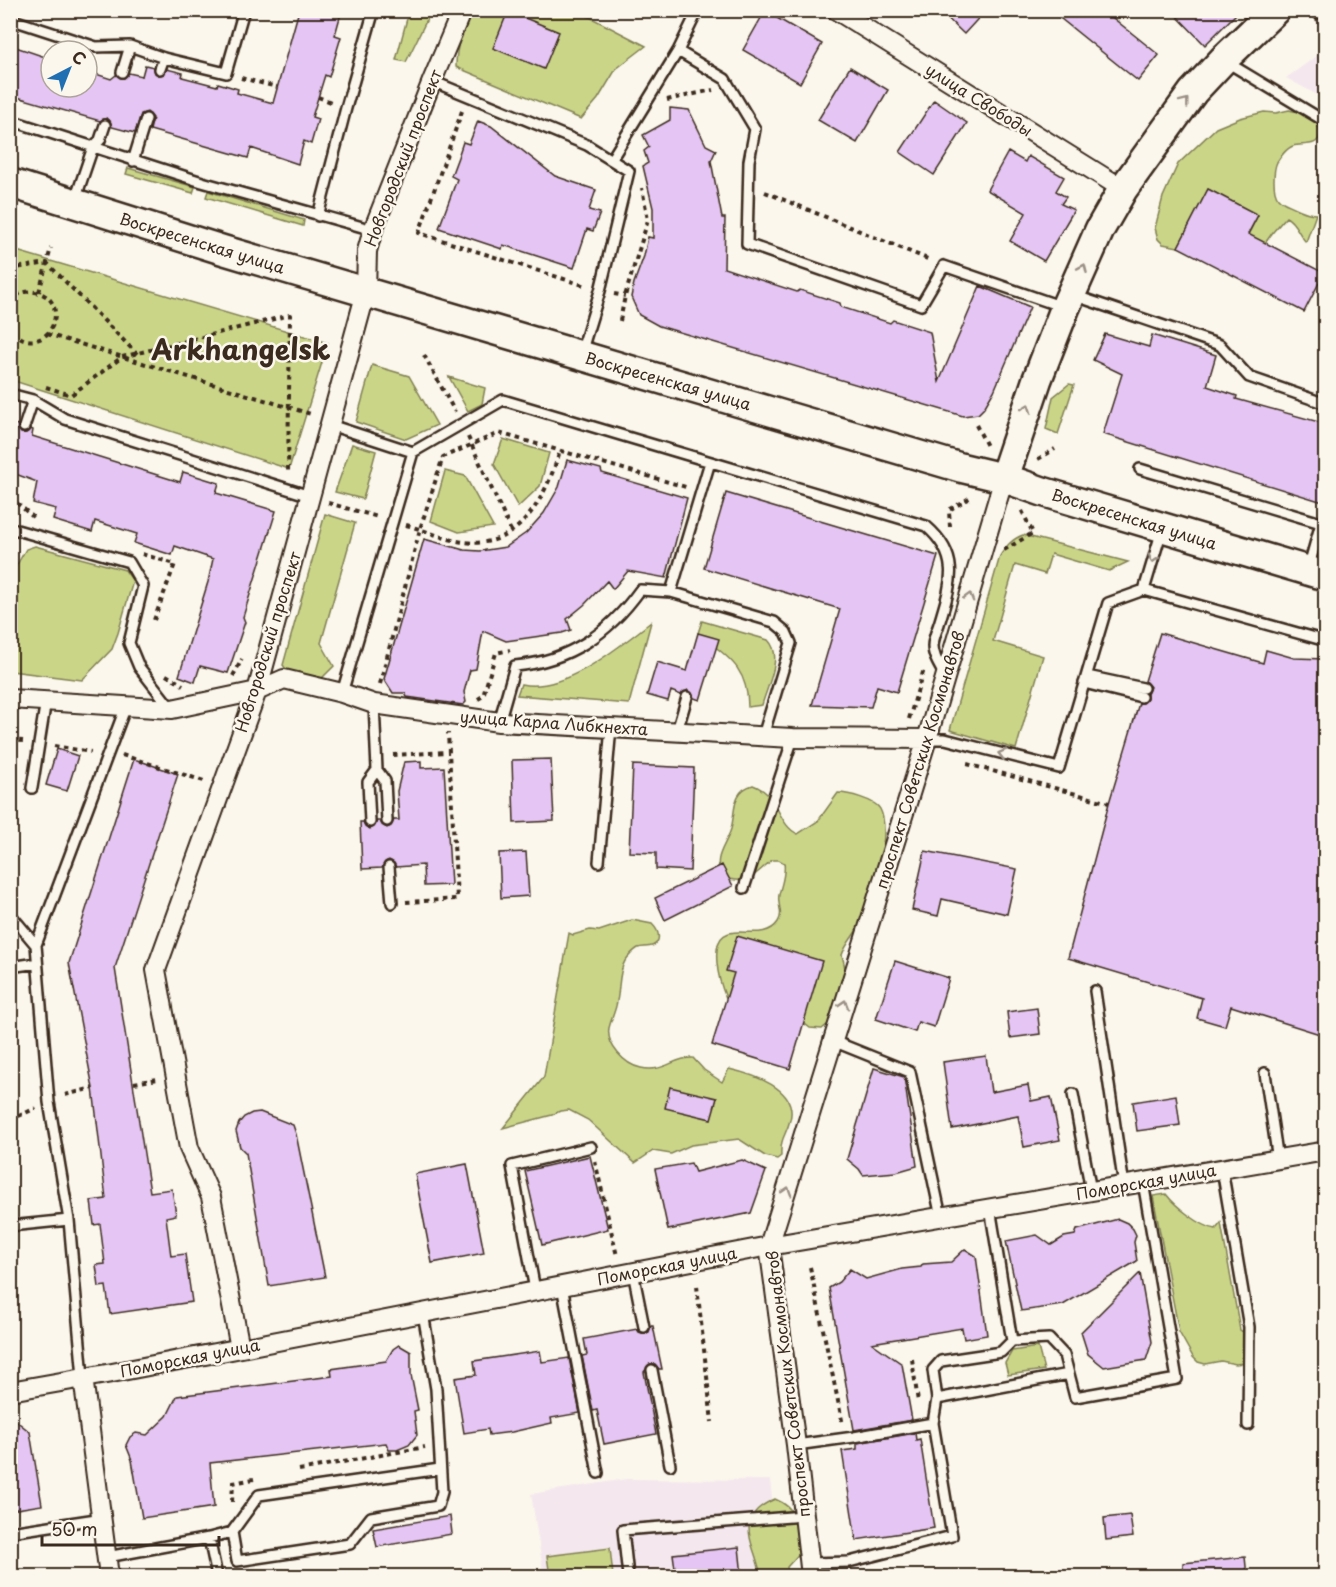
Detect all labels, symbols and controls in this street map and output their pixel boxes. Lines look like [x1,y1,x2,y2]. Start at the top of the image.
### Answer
north arrow [39,39,99,99]
text: С [67,44,92,70]
street label: улица Свободы [921,57,1038,142]
street label: Новгородский проспект [357,65,447,250]
one-way arrow [1178,98,1189,109]
street label: Воскресенская улица [117,205,288,279]
one-way arrow [1076,263,1088,274]
district label: Arkhangelsk [150,327,331,370]
street label: Воскресенская улица [582,345,754,415]
one-way arrow [1019,404,1032,414]
street label: Воскресенская улица [1049,481,1220,555]
street label: Новгородский проспект [228,548,306,735]
one-way arrow [1148,553,1160,564]
one-way arrow [962,592,974,603]
street label: проспект Советских Космонавтов [868,628,970,892]
street label: улица Карла Либкнехта [459,703,649,741]
one-way arrow [998,748,1008,761]
one-way arrow [837,999,849,1010]
street label: Поморская улица [1074,1157,1218,1205]
one-way arrow [780,1186,792,1197]
street label: Поморская улица [595,1240,739,1290]
street label: проспект Советских Космонавтов [759,1249,815,1519]
street label: Поморская улица [118,1332,262,1382]
scale bar [42,1509,219,1547]
text: 50 m [51,1515,98,1542]

